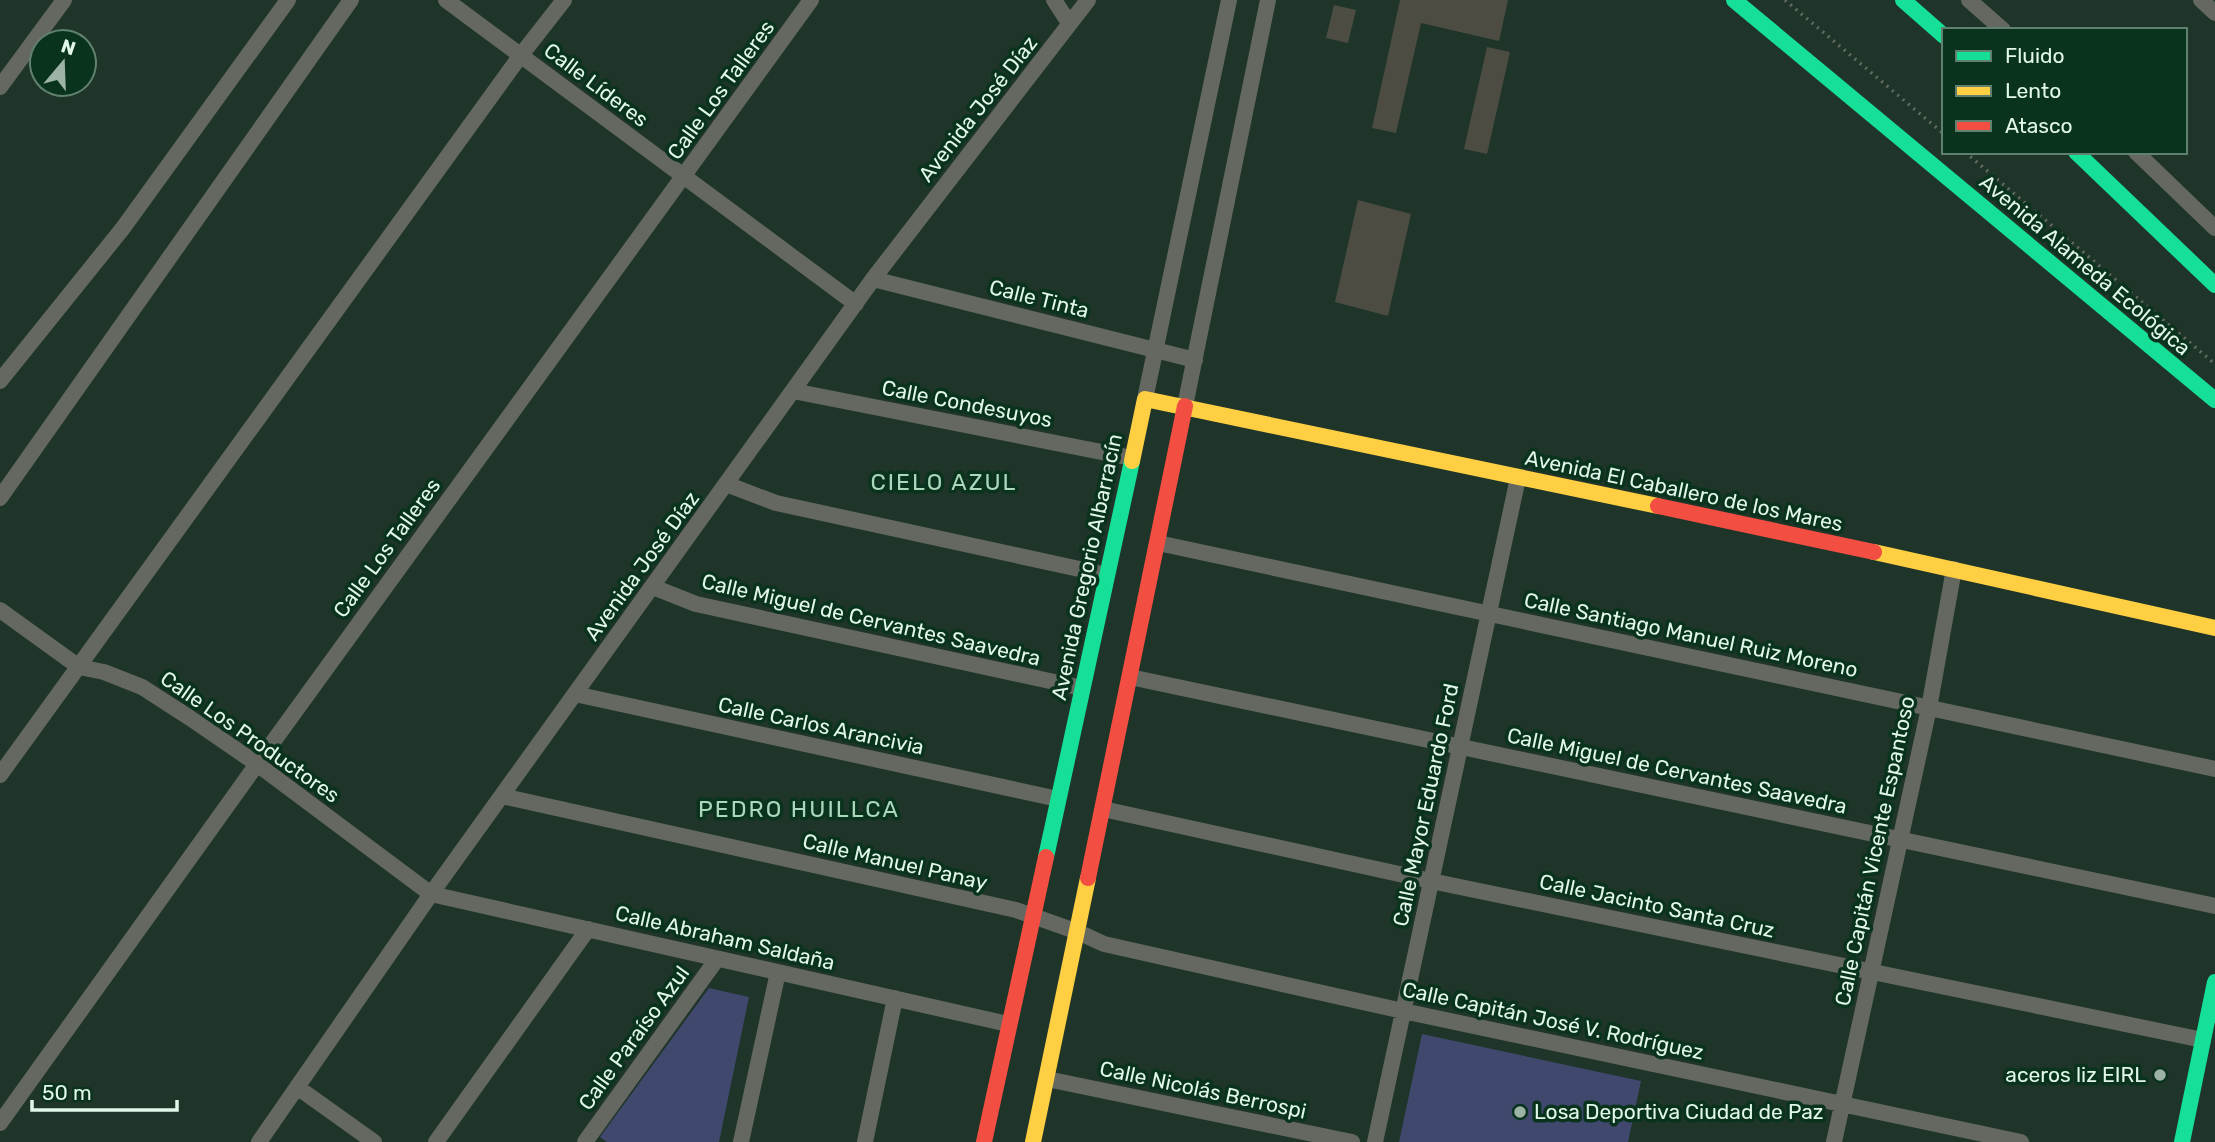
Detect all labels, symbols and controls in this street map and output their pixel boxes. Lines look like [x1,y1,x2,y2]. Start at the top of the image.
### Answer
street label: Calle Los Talleres [662,15,779,164]
north arrow [28,28,98,98]
legend [1942,28,2187,154]
street label: Avenida José Díaz [913,31,1042,187]
text: N [58,34,79,60]
street label: Calle Líderes [539,37,653,132]
text: Fluido [2005,43,2065,68]
text: Lento [2005,78,2061,103]
text: Atasco [2005,113,2073,138]
street label: Avenida Alameda Ecológica [1975,169,2196,360]
street label: Calle Tinta [987,274,1092,323]
street label: Calle Condesuyos [880,375,1054,432]
street label: Avenida Gregorio Albarracín [1046,431,1127,702]
street label: Avenida El Caballero de los Mares [1523,445,1845,536]
district label: CIELO AZUL [870,468,1018,496]
street label: Calle Los Talleres [328,473,445,622]
street label: Avenida José Díaz [579,486,704,645]
street label: Calle Miguel de Cervantes Saavedra [699,568,1043,671]
street label: Calle Santiago Manuel Ruiz Moreno [1522,587,1860,682]
street label: Calle Los Productores [156,665,345,808]
street label: Calle Mayor Eduardo Ford [1388,681,1463,929]
street label: Calle Carlos Arancivia [716,691,926,760]
street label: Calle Capitán Vicente Espantoso [1829,694,1920,1008]
street label: Calle Miguel de Cervantes Saavedra [1505,722,1849,819]
district label: PEDRO HUILLCA [698,795,900,823]
street label: Calle Manuel Panay [800,828,990,895]
street label: Calle Jacinto Santa Cruz [1537,868,1777,943]
street label: Calle Abraham Saldaña [613,900,837,975]
street label: Calle Paraíso Azul [573,961,694,1115]
street label: Calle Capitán José V. Rodríguez [1400,976,1706,1065]
street label: Calle Nicolás Berrospi [1098,1055,1309,1124]
place label: aceros liz EIRL [2005,1062,2146,1087]
marker: aceros liz EIRL [2152,1067,2168,1083]
scale bar [32,1068,177,1112]
text: 50 m [42,1080,92,1105]
place label: Losa Deportiva Ciudad de Paz [1534,1099,1824,1124]
marker: Losa Deportiva Ciudad de Paz [1512,1104,1528,1120]

